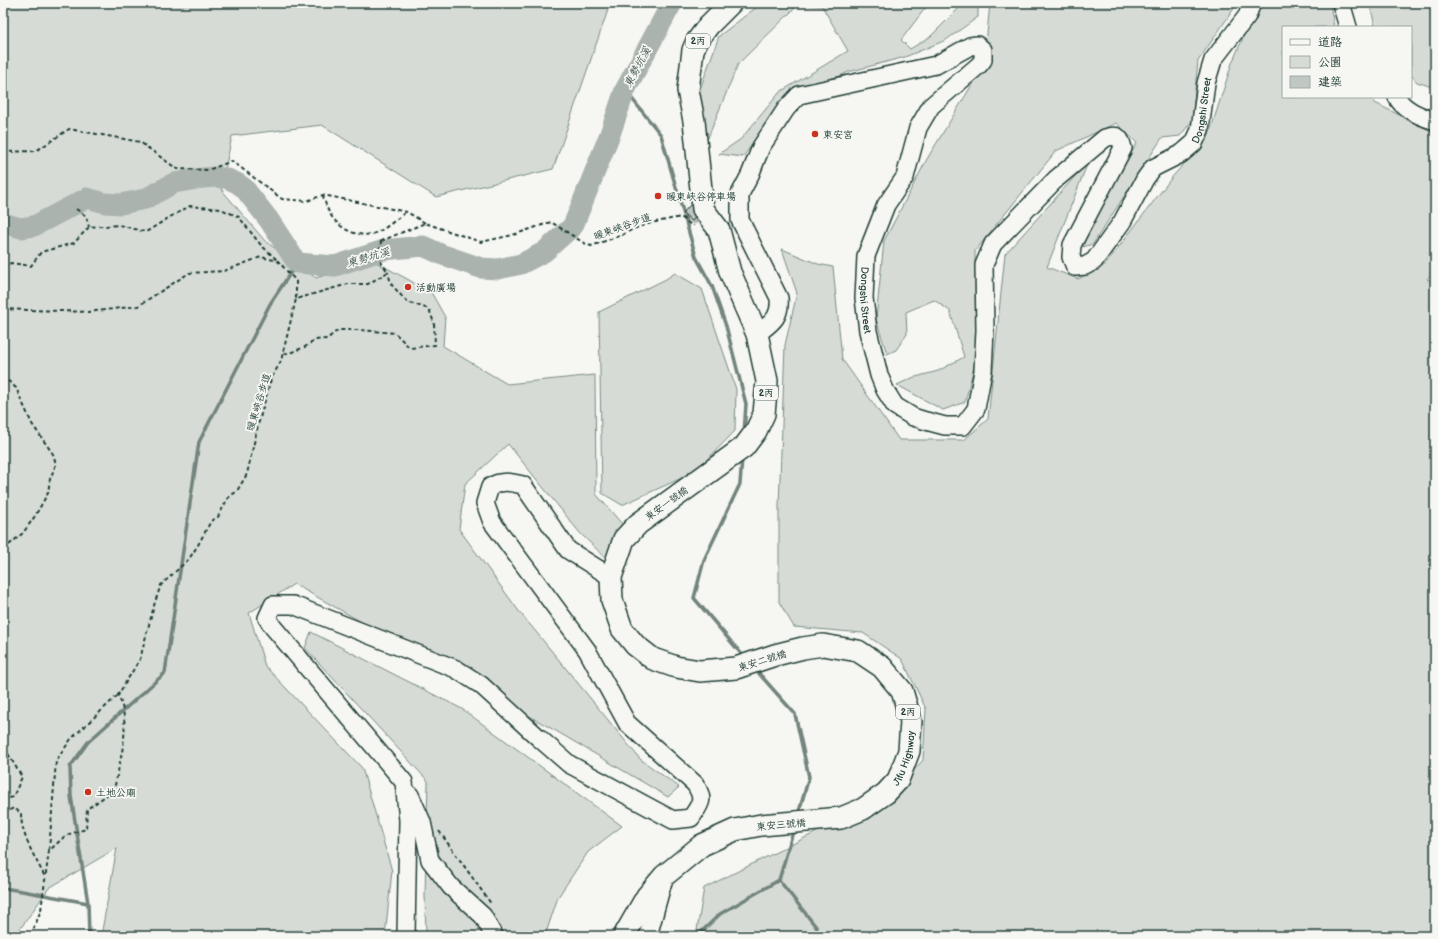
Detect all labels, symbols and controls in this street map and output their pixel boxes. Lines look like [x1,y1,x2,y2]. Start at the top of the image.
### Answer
legend [1282,26,1412,98]
road number: 2丙 [686,34,710,48]
text: 道路 [1318,35,1342,50]
water label: 東勢坑溪 [621,44,654,90]
text: 公園 [1318,55,1342,70]
text: 建築 [1318,75,1342,90]
street label: Dongshi Street [1190,76,1214,145]
marker: 東安宮 [810,129,820,139]
place label: 東安宮 [823,129,853,141]
marker: 暖東峽谷停車場 [653,191,663,201]
place label: 暖東峽谷停車場 [666,191,736,203]
street label: 暖東峽谷步道 [592,211,653,243]
water label: 東勢坑溪 [345,245,392,270]
street label: Dongshi Street [857,266,873,335]
marker: 活動廣場 [403,282,413,292]
place label: 活動廣場 [416,282,456,294]
street label: 暖東峽谷步道 [244,372,273,433]
road number: 2丙 [754,386,778,400]
street label: 東安一號橋 [643,484,690,523]
street label: 東安二號橋 [737,648,788,674]
road number: 2丙 [896,705,920,719]
street label: Jifu Highway [891,730,917,789]
marker: 土地公廟 [83,787,93,797]
place label: 土地公廟 [96,787,136,799]
street label: 東安三號橋 [756,817,807,833]

